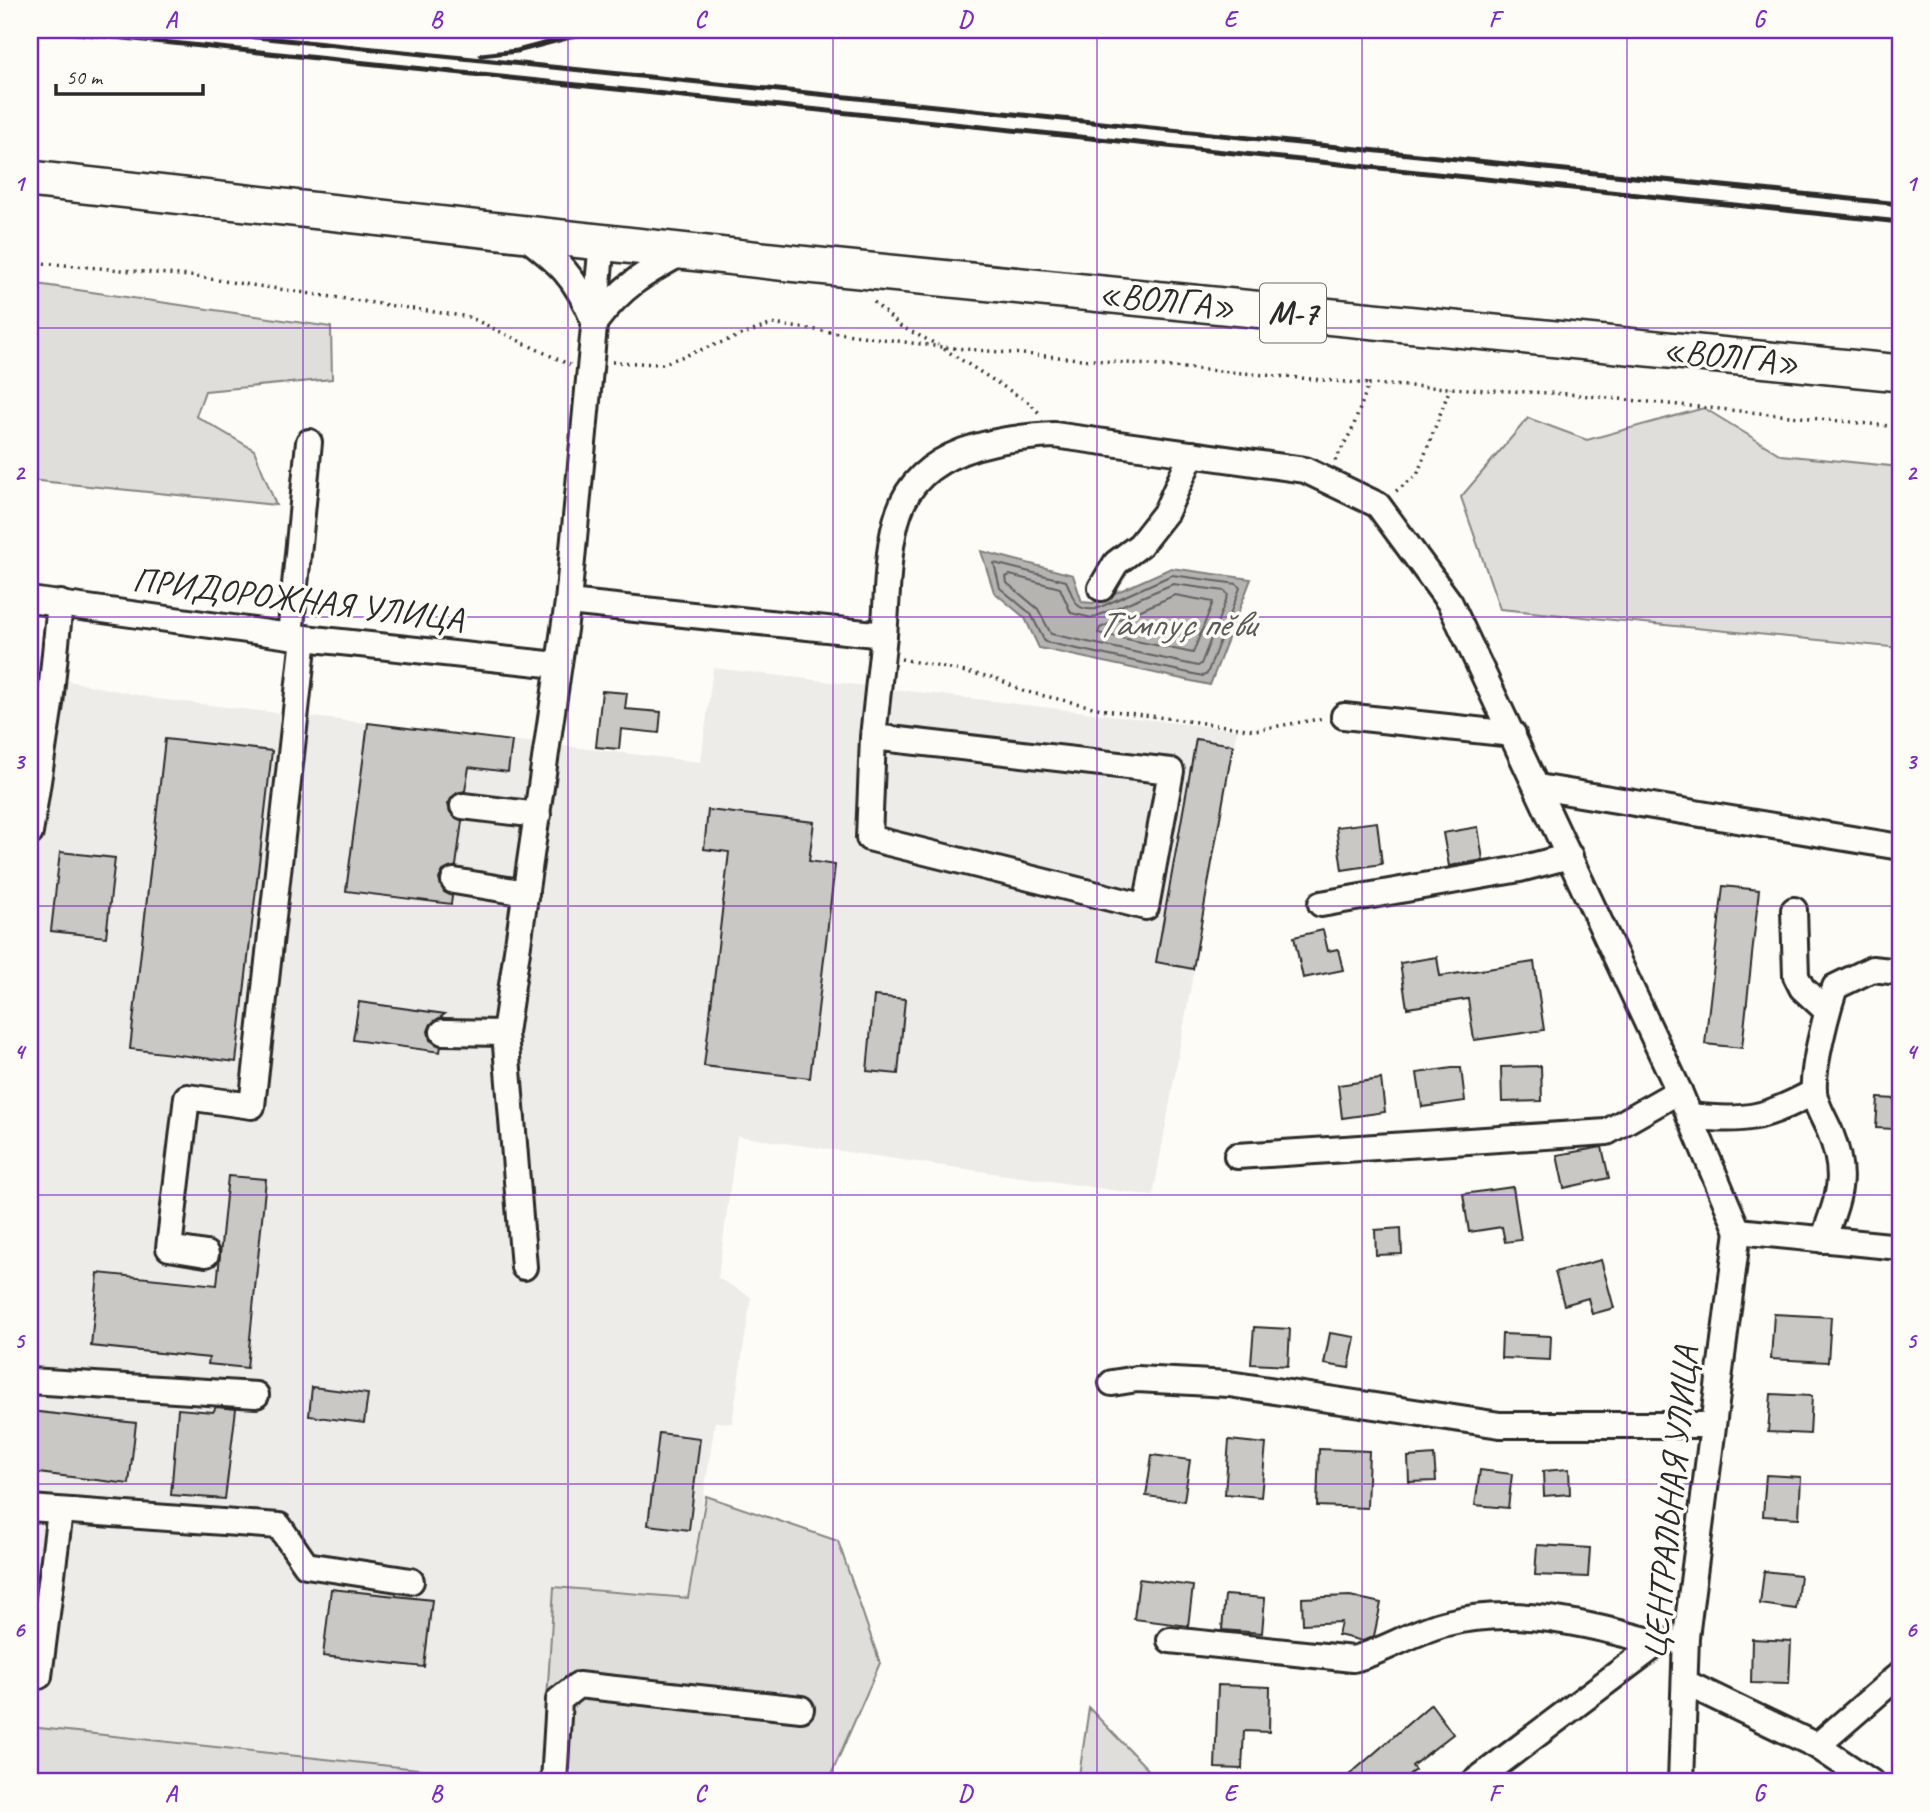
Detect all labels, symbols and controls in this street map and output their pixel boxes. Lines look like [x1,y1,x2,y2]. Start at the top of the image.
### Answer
text: A [165,5,179,34]
text: B [430,5,444,34]
text: C [695,5,709,34]
text: D [958,5,974,34]
text: E [1224,5,1240,34]
text: F [1489,5,1505,34]
text: G [1753,5,1768,34]
scale bar [56,52,203,96]
text: 50 m [66,64,104,90]
text: 1 [14,169,27,198]
text: 1 [1906,169,1919,198]
street label: «ВОЛГА» [1097,270,1237,330]
road number: М-7 [1260,284,1326,342]
street label: «ВОЛГА» [1661,326,1801,386]
text: 2 [14,458,27,487]
text: 2 [1906,458,1919,487]
street label: ПРИДОРОЖНАЯ УЛИЦА [130,556,467,642]
water label: Тӑмпуҫ пӗви [1097,600,1260,647]
text: 3 [14,747,27,776]
text: 3 [1906,747,1919,776]
text: 4 [14,1037,27,1066]
text: 4 [1906,1037,1919,1066]
text: 5 [14,1326,26,1355]
text: 5 [1906,1326,1918,1355]
street label: ЦЕНТРАЛЬНАЯ УЛИЦА [1631,1343,1709,1661]
text: 6 [14,1615,27,1644]
text: 6 [1906,1615,1919,1644]
text: A [165,1779,179,1808]
text: B [430,1779,444,1808]
text: C [695,1779,709,1808]
text: D [958,1779,974,1808]
text: E [1224,1779,1240,1808]
text: F [1489,1779,1505,1808]
text: G [1753,1779,1768,1808]

